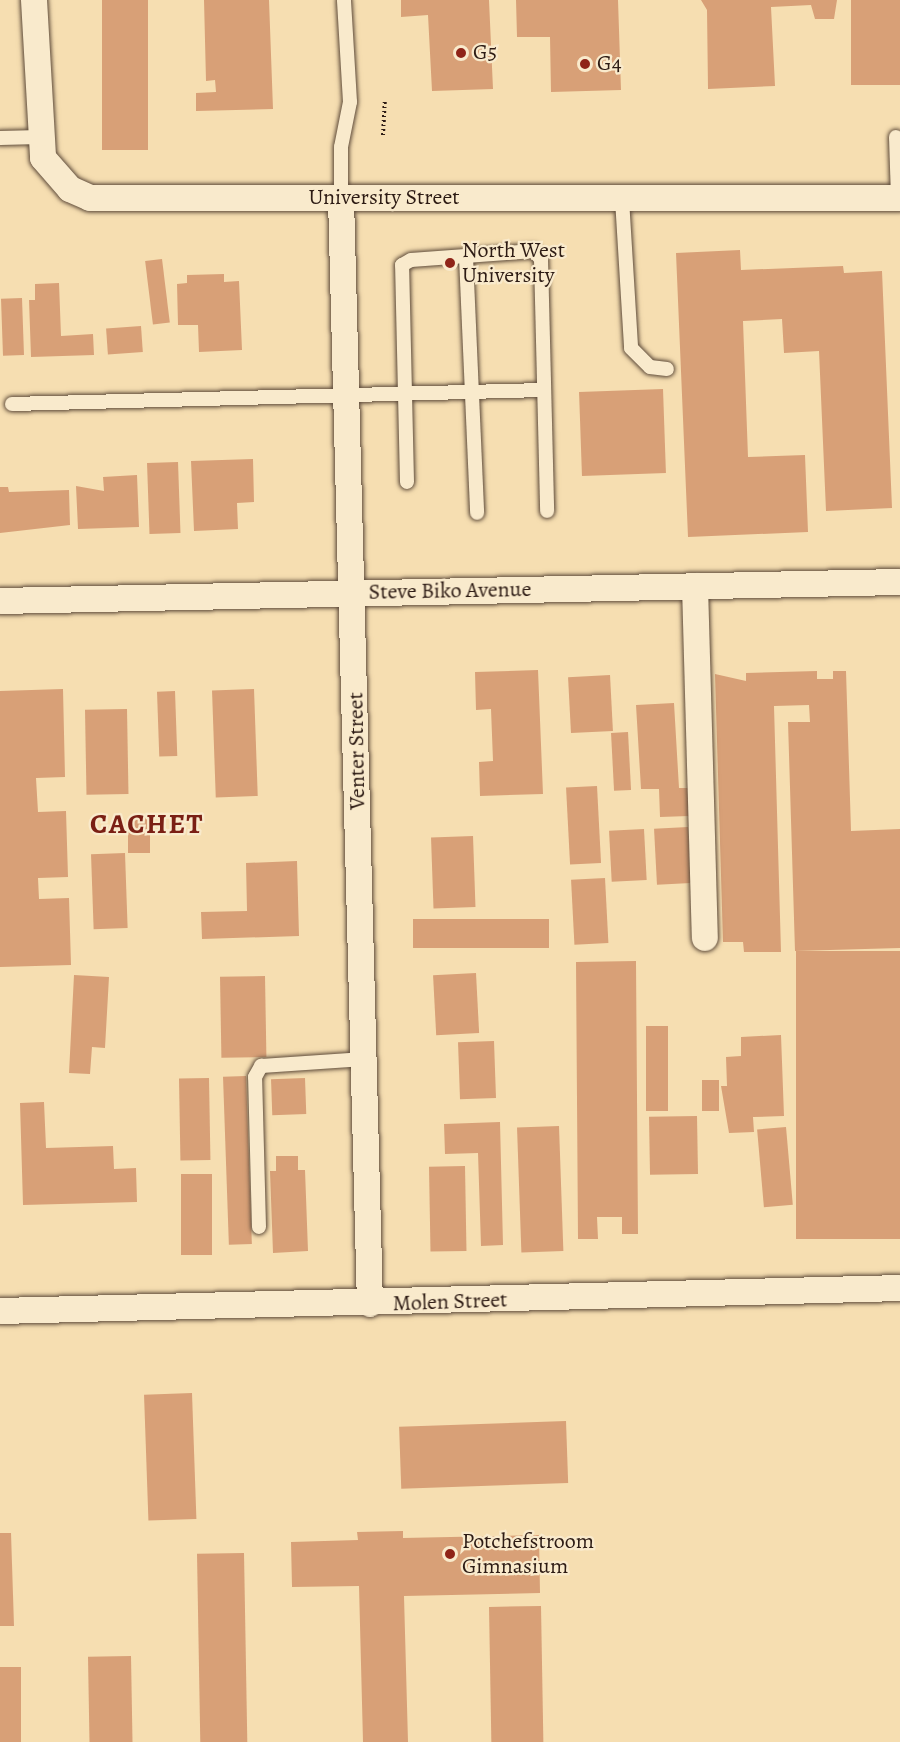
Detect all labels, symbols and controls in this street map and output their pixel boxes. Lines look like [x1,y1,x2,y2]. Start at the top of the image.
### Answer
place label: G5 [473,40,497,66]
marker: G5 [454,46,468,60]
place label: G4 [597,51,622,77]
marker: G4 [578,57,592,71]
street label: University Street [308,185,460,211]
place label: North West University [462,237,565,288]
marker: North West University [443,256,457,270]
street label: Steve Biko Avenue [368,576,532,606]
street label: Venter Street [343,692,371,810]
district label: CACHET [90,807,204,841]
street label: Molen Street [392,1287,508,1317]
place label: Potchefstroom Gimnasium [462,1528,594,1580]
marker: Potchefstroom Gimnasium [443,1547,457,1561]

